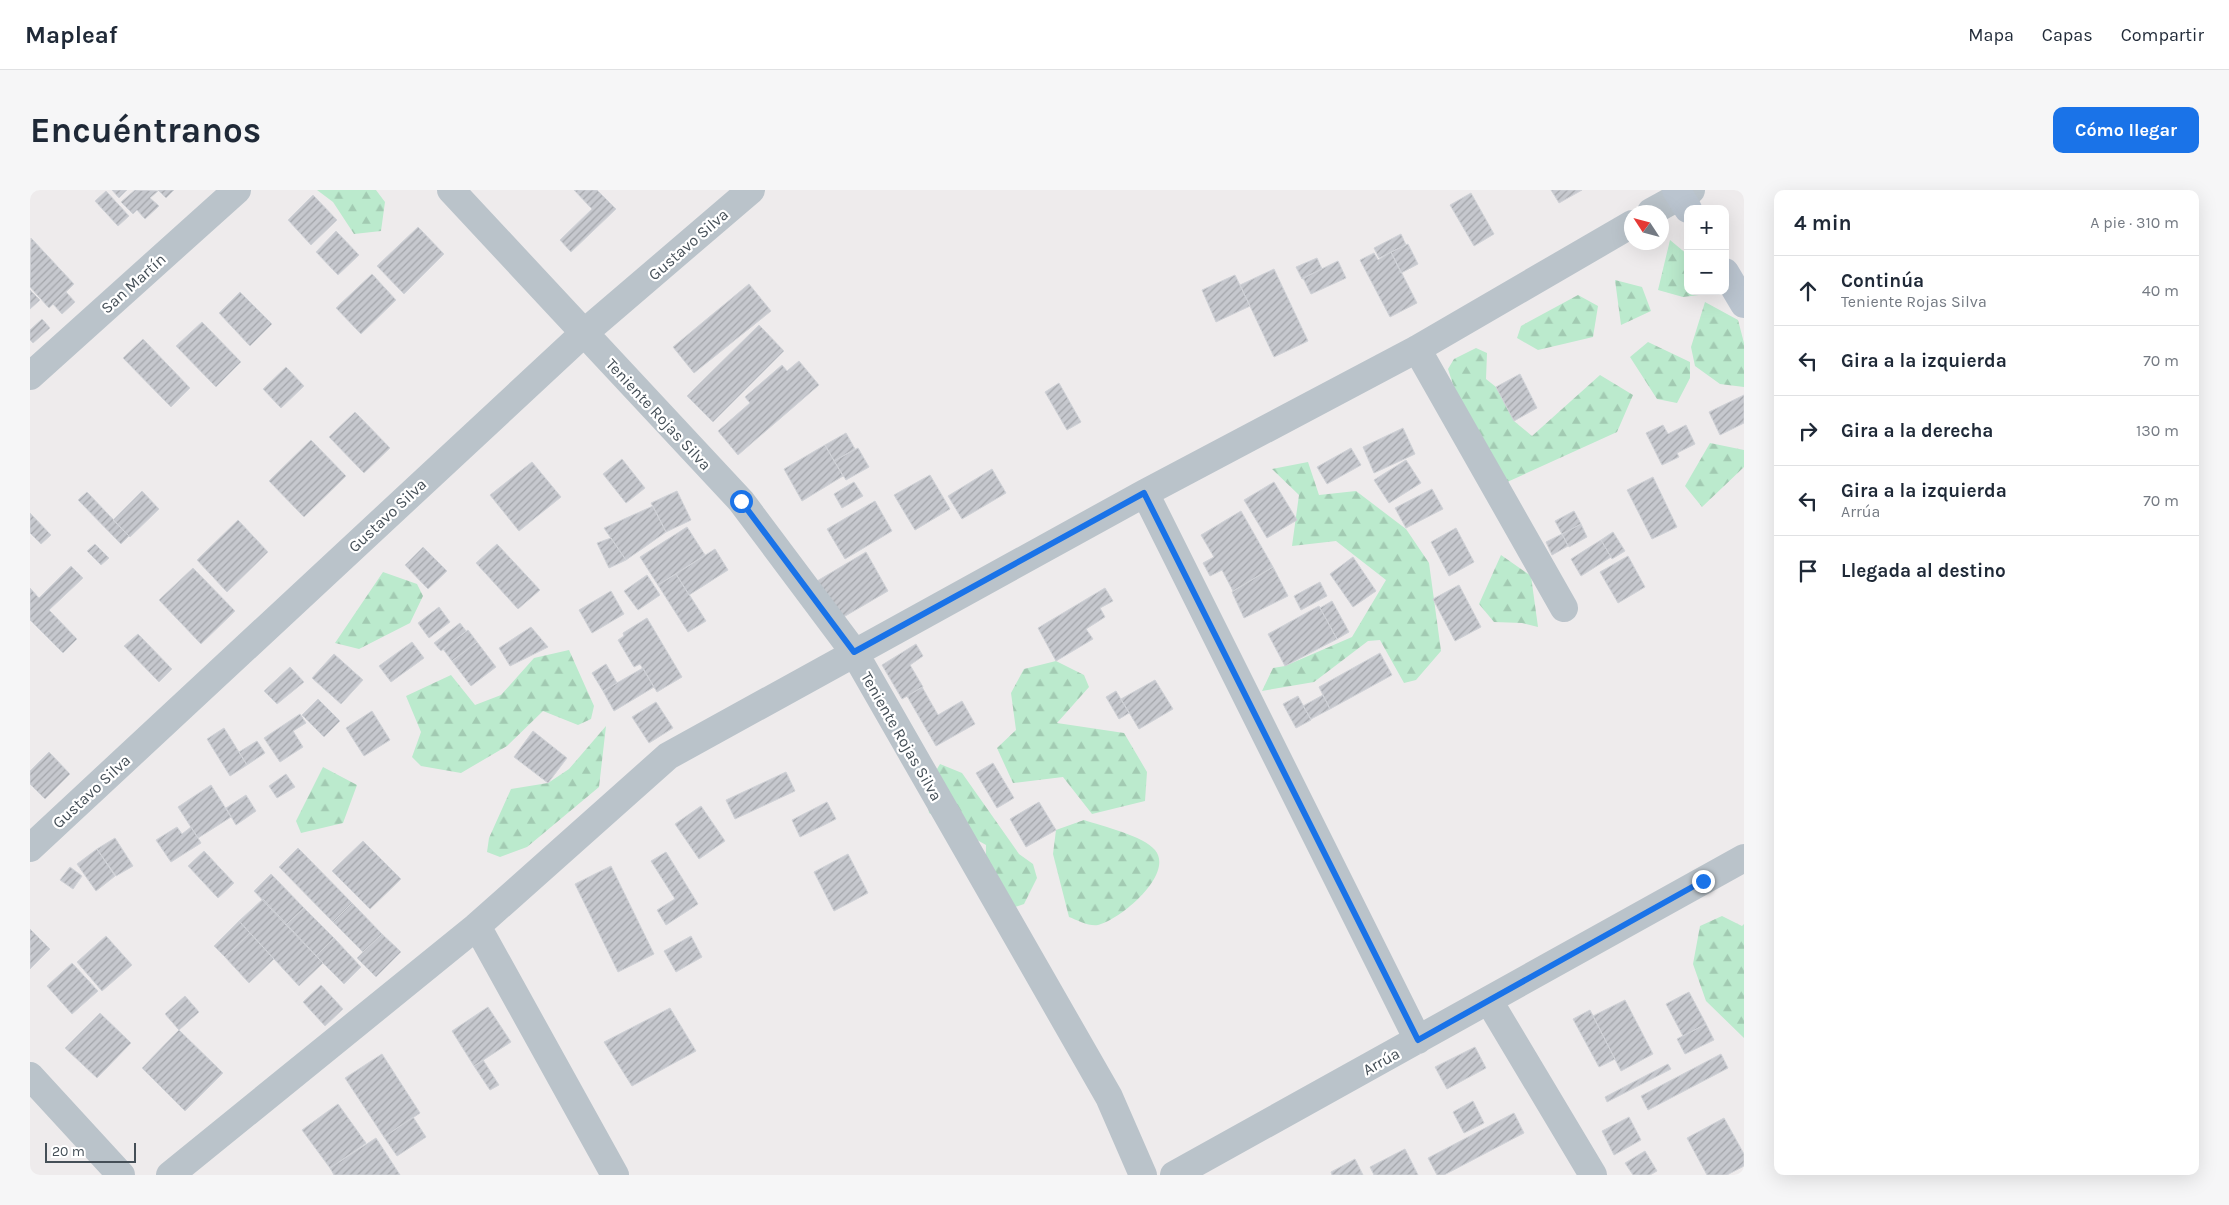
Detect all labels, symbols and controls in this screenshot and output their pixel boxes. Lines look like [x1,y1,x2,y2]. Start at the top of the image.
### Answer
text: Mapleaf [25,21,118,49]
text: Mapa [1968,24,2014,46]
text: Capas [2042,24,2093,46]
text: Compartir [2121,24,2204,46]
button: Cómo llegar [2053,107,2199,153]
text: Encuéntranos [30,110,261,151]
street label: Gustavo Silva [645,205,732,284]
north arrow [1624,205,1669,250]
map controls [1684,205,1729,295]
button: + [1684,205,1729,250]
text: 4 min [1794,211,1852,235]
text: A pie · 310 m [2090,213,2179,232]
street label: San Martín [97,249,170,317]
button: − [1684,250,1729,295]
text: Continúa [1841,270,1924,292]
icon: ahead [1794,277,1822,305]
text: 40 m [2142,281,2179,300]
text: Teniente Rojas Silva [1841,292,1987,311]
icon: left [1794,347,1822,375]
text: Gira a la izquierda [1841,350,2007,372]
text: 70 m [2143,351,2179,370]
street label: Teniente Rojas Silva [602,355,715,474]
icon: right [1794,417,1822,445]
text: Gira a la derecha [1841,420,1993,442]
text: 130 m [2136,421,2179,440]
street label: Gustavo Silva [344,474,430,556]
text: Gira a la izquierda [1841,480,2007,502]
icon: left [1794,487,1822,515]
route start [730,490,753,513]
text: 70 m [2143,491,2179,510]
text: Arrúa [1841,502,1880,521]
icon: arrive [1794,557,1822,585]
text: Llegada al destino [1841,560,2006,582]
street label: Teniente Rojas Silva [857,668,946,804]
street label: Gustavo Silva [48,750,134,832]
route end [1692,870,1715,893]
street label: Arrúa [1359,1044,1403,1079]
scale bar [45,1140,136,1163]
text: 20 m [52,1143,85,1160]

